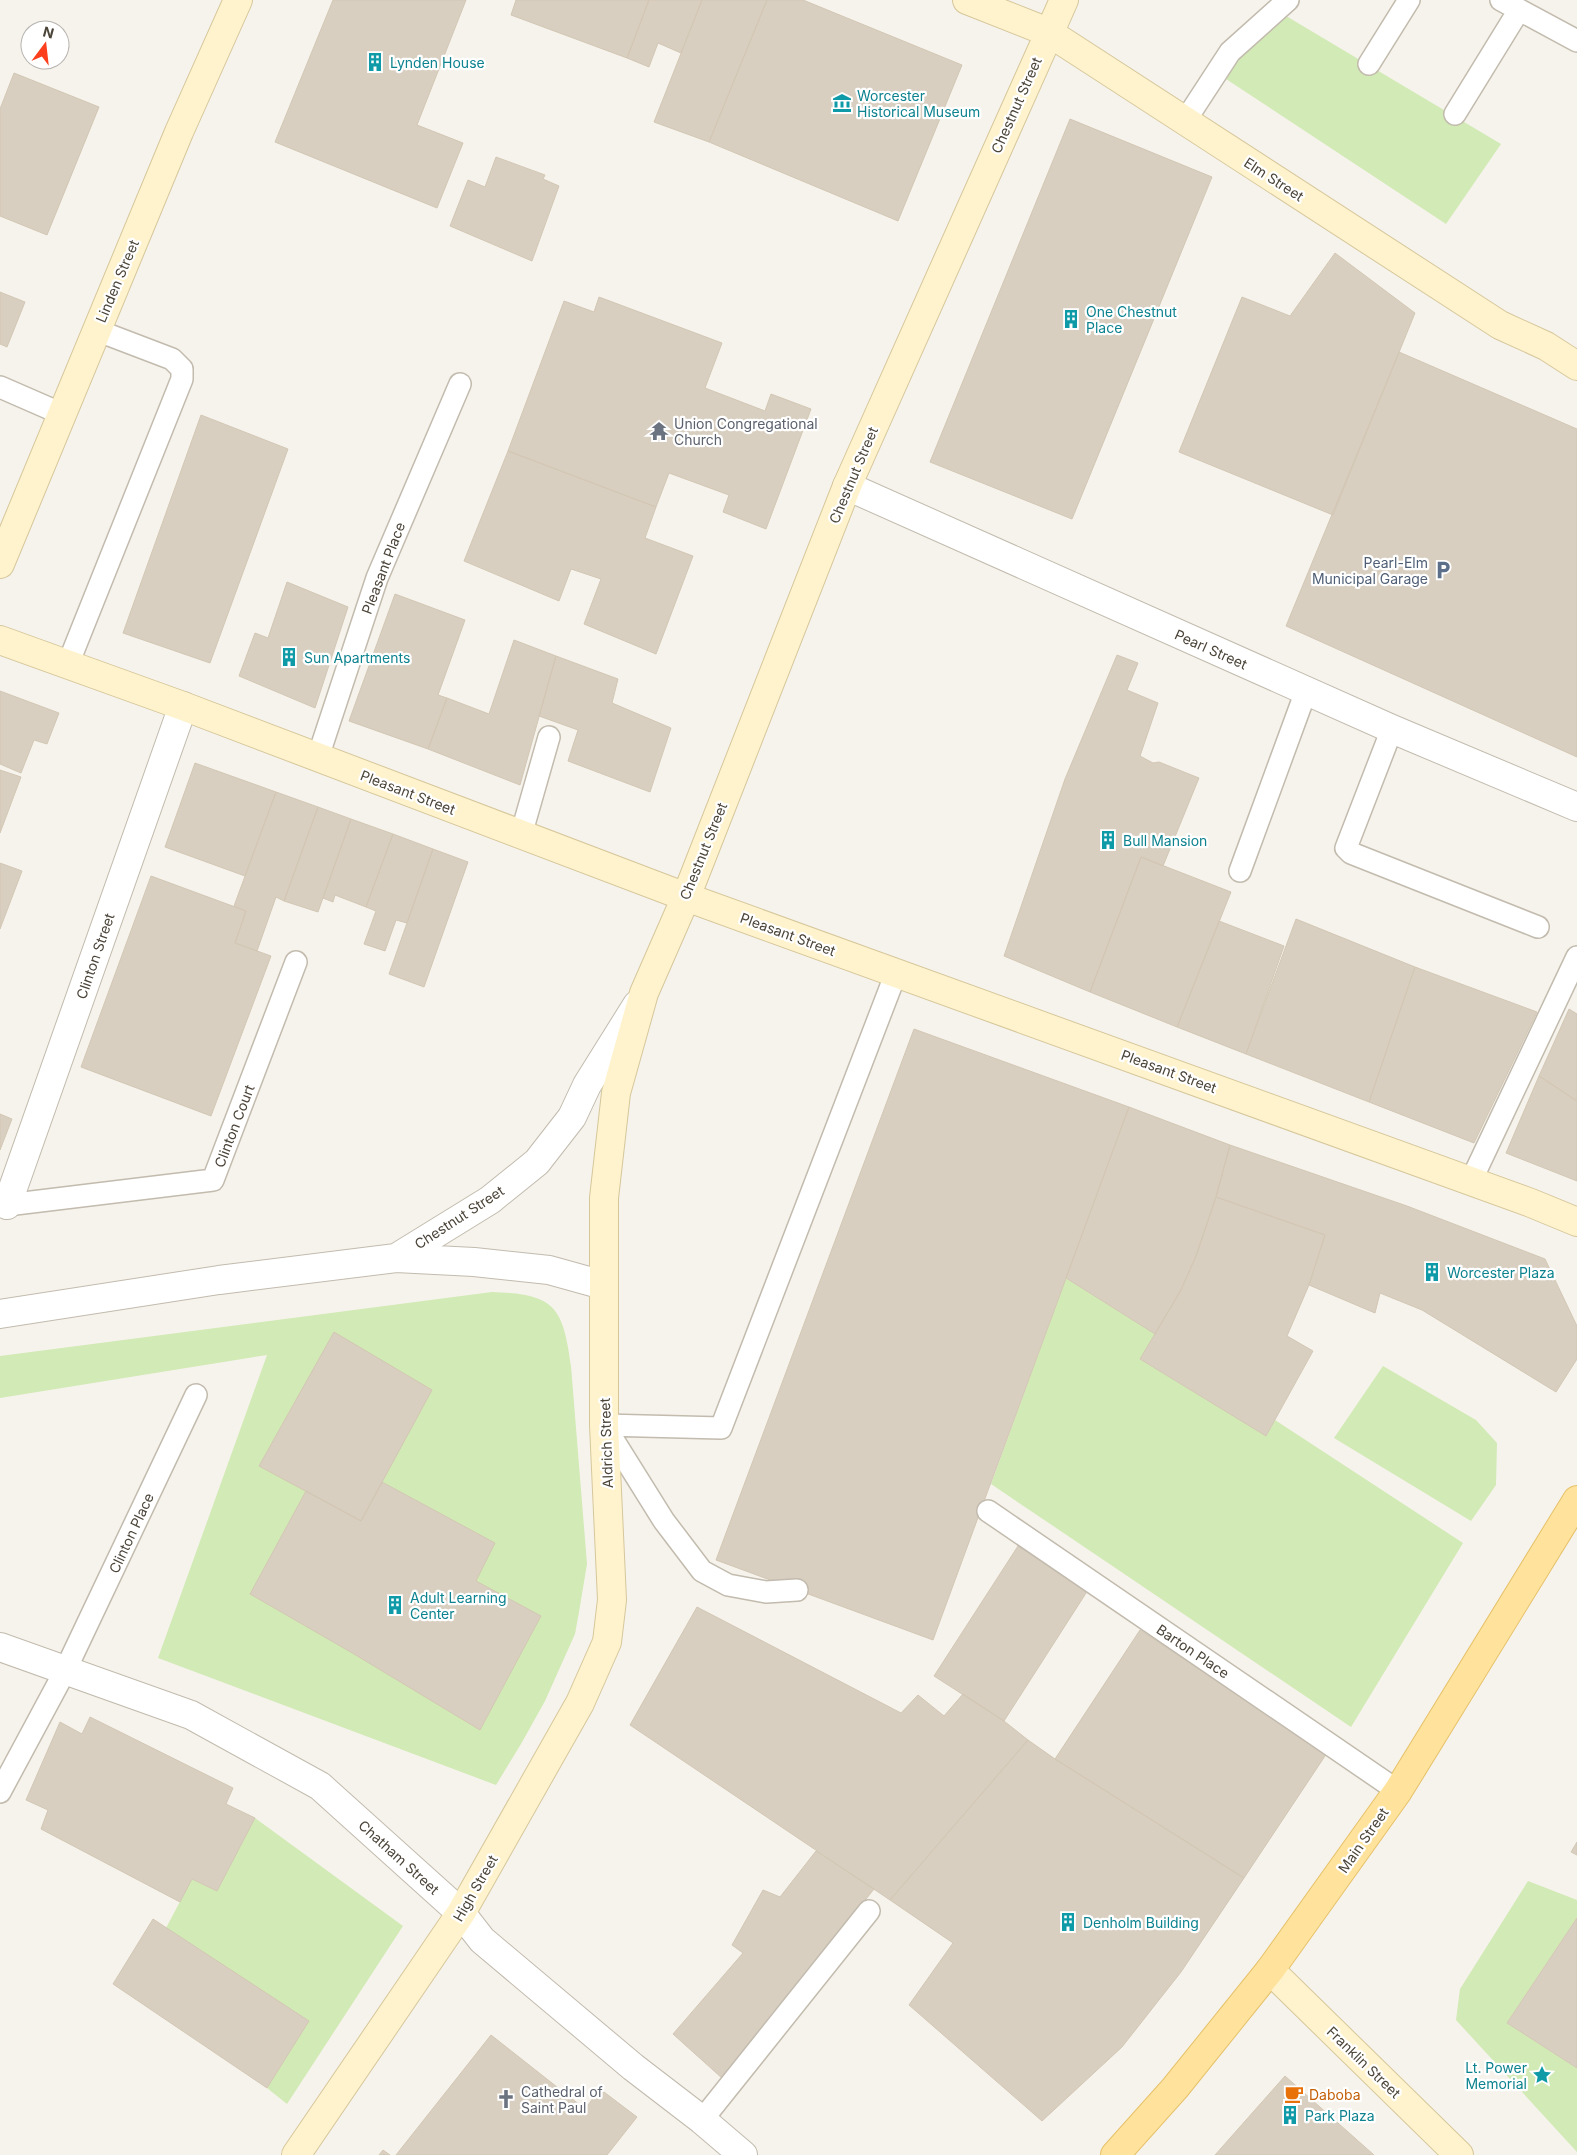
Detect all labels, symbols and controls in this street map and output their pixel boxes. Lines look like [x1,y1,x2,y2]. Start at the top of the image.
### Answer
north arrow [20,20,70,70]
text: N [41,22,56,42]
building icon: Lynden House [364,51,386,73]
place label: Lynden House [390,54,485,71]
street label: Chestnut Street [987,54,1045,156]
place label: Worcester Historical Museum [857,87,980,120]
museum icon: Worcester Historical Museum [831,92,853,114]
street label: Elm Street [1241,153,1307,205]
street label: Linden Street [92,237,142,325]
place label: One Chestnut Place [1086,303,1177,336]
building icon: One Chestnut Place [1060,308,1082,330]
place label: Union Congregational Church [674,415,818,448]
temple icon: Union Congregational Church [648,420,670,442]
street label: Chestnut Street [825,424,881,526]
street label: Pleasant Place [358,520,408,616]
place label: Pearl-Elm Municipal Garage [1312,554,1428,587]
parking icon: Pearl-Elm Municipal Garage [1432,559,1454,581]
street label: Pearl Street [1172,626,1250,673]
building icon: Sun Apartments [278,646,300,668]
place label: Sun Apartments [304,649,410,666]
street label: Pleasant Street [358,766,458,818]
street label: Chestnut Street [676,800,730,902]
building icon: Bull Mansion [1097,829,1119,851]
place label: Bull Mansion [1123,832,1207,849]
street label: Pleasant Street [738,909,838,959]
street label: Clinton Street [72,910,118,1001]
street label: Pleasant Street [1119,1046,1219,1096]
street label: Clinton Court [210,1082,258,1170]
street label: Chestnut Street [411,1182,507,1252]
building icon: Worcester Plaza [1421,1261,1443,1283]
place label: Worcester Plaza [1447,1264,1555,1281]
street label: Aldrich Street [596,1397,616,1488]
street label: Clinton Place [105,1490,157,1576]
place label: Adult Learning Center [410,1589,507,1622]
building icon: Adult Learning Center [384,1594,406,1616]
street label: Barton Place [1153,1620,1233,1682]
street label: Main Street [1334,1804,1392,1876]
street label: Chatham Street [355,1816,443,1898]
street label: High Street [449,1851,501,1924]
building icon: Denholm Building [1057,1911,1079,1933]
place label: Denholm Building [1083,1914,1199,1931]
street label: Franklin Street [1324,2023,1405,2102]
place label: Lt. Power Memorial [1465,2059,1527,2092]
place icon: Lt. Power Memorial [1531,2064,1553,2086]
place label: Cathedral of Saint Paul [521,2083,603,2116]
cafe icon: Daboba [1283,2083,1305,2105]
place label: Daboba [1309,2086,1361,2103]
church icon: Cathedral of Saint Paul [495,2088,517,2110]
building icon: Park Plaza [1279,2104,1301,2126]
place label: Park Plaza [1305,2107,1375,2124]

